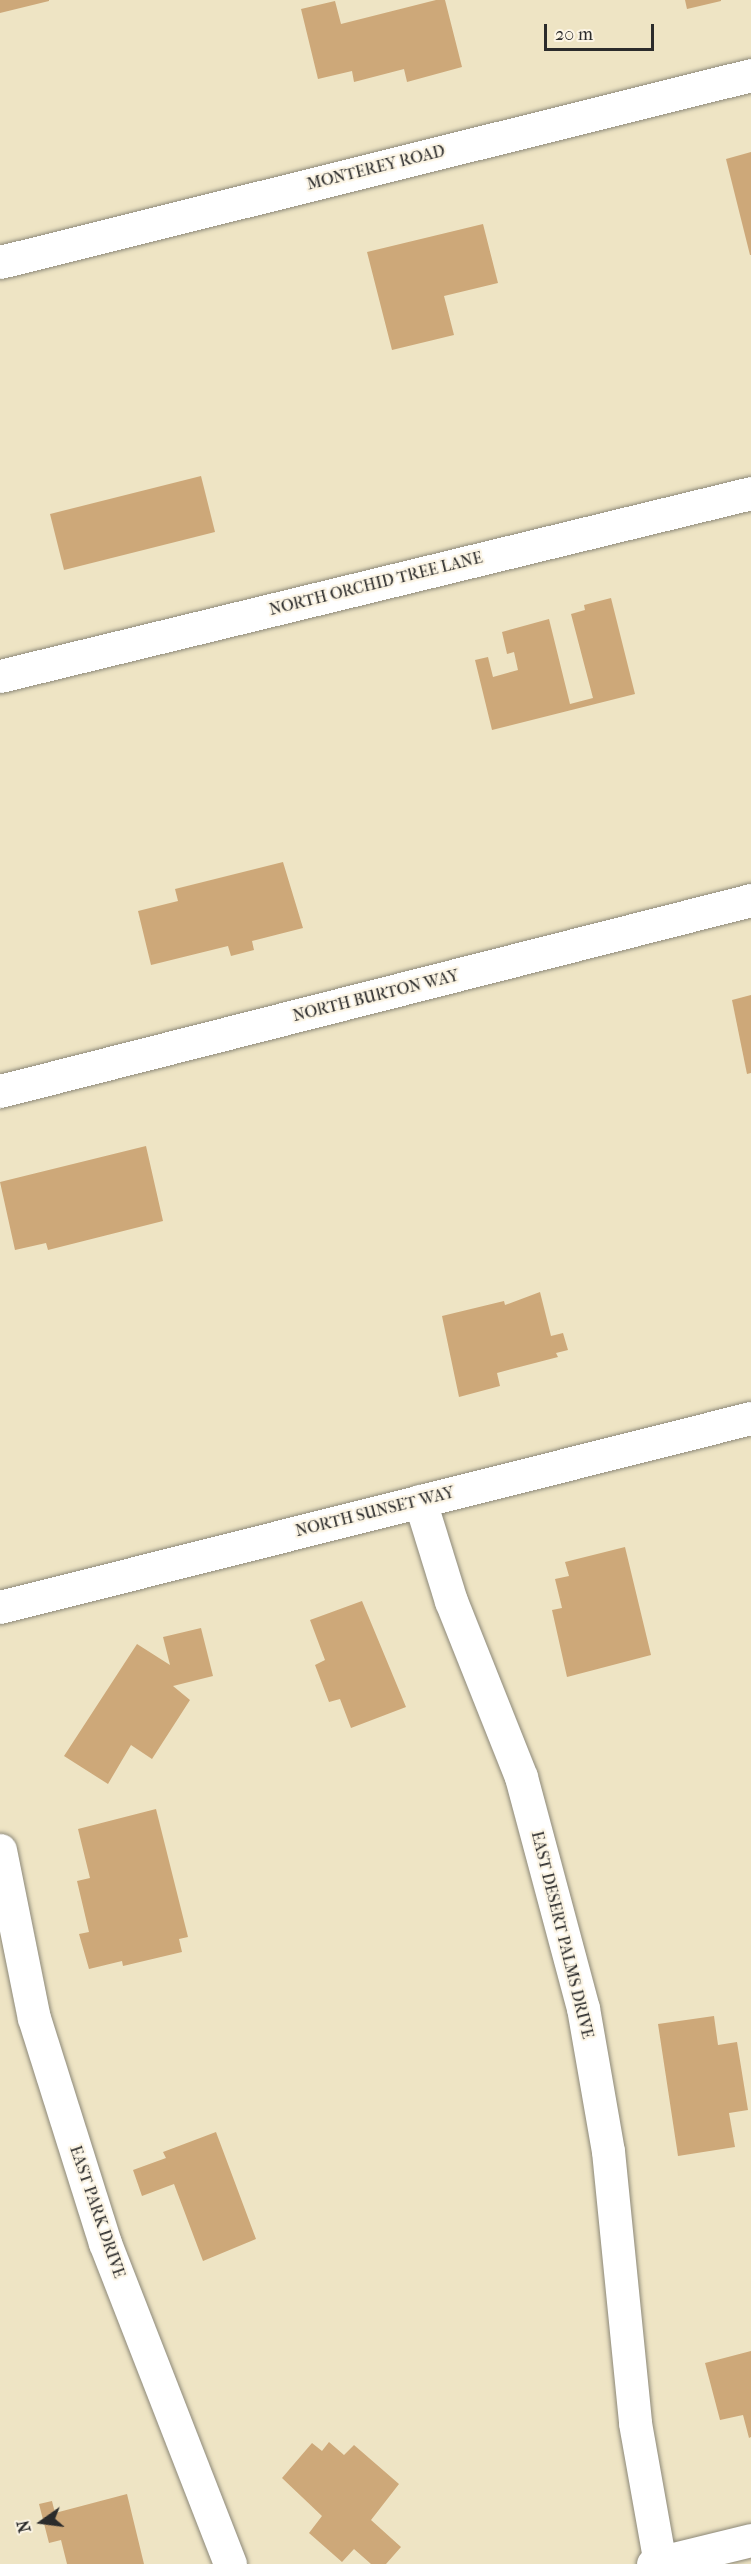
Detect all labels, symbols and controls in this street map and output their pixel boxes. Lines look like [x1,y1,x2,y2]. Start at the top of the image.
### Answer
scale bar [547,12,656,50]
text: 20 m [555,24,593,45]
street label: MONTEREY ROAD [305,142,447,194]
street label: NORTH ORCHID TREE LANE [267,548,485,620]
street label: NORTH BURTON WAY [291,966,461,1026]
street label: NORTH SUNSET WAY [294,1483,456,1541]
street label: EAST DESERT PALMS DRIVE [527,1829,597,2041]
street label: EAST PARK DRIVE [65,2143,129,2281]
north arrow [12,2492,72,2552]
text: N [13,2518,35,2535]

